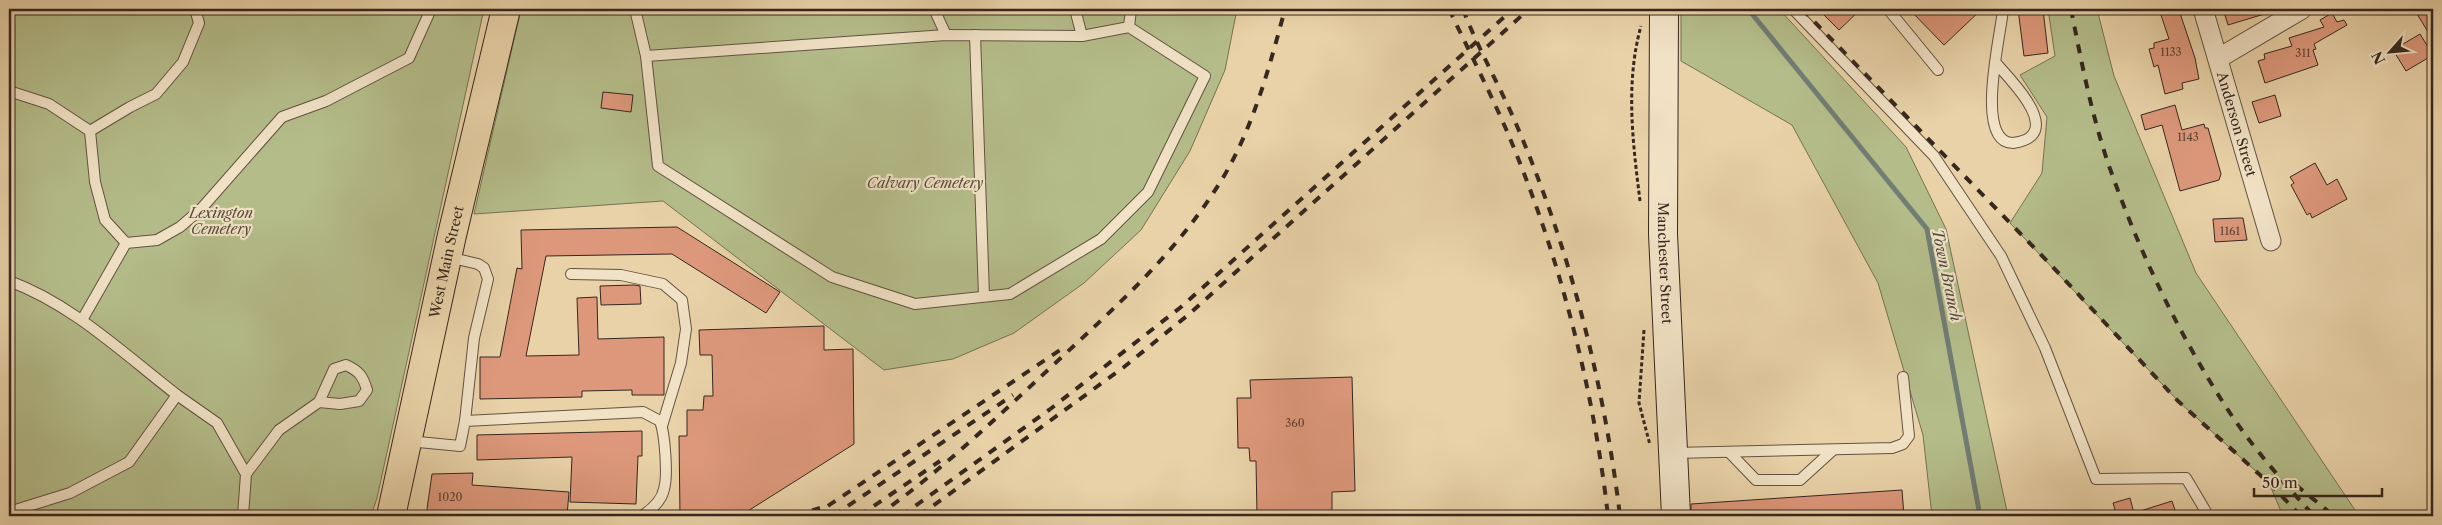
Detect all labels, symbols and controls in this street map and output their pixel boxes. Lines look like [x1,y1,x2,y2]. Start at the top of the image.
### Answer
north arrow [2364,28,2414,78]
house number: 1133 [2160,45,2182,59]
house number: 311 [2295,46,2311,60]
text: N [2368,48,2389,67]
street label: Anderson Street [2213,69,2261,179]
house number: 1143 [2177,130,2199,144]
park label: Calvary Cemetery [867,174,983,192]
street label: Manchester Street [1654,202,1676,324]
park label: Lexington Cemetery [188,204,253,238]
street label: West Main Street [425,204,468,321]
house number: 1161 [2220,224,2241,238]
water label: Town Branch [1928,227,1966,323]
house number: 360 [1285,416,1305,430]
scale bar [2254,465,2382,497]
text: 50 m [2262,473,2298,492]
house number: 1020 [438,490,462,504]

